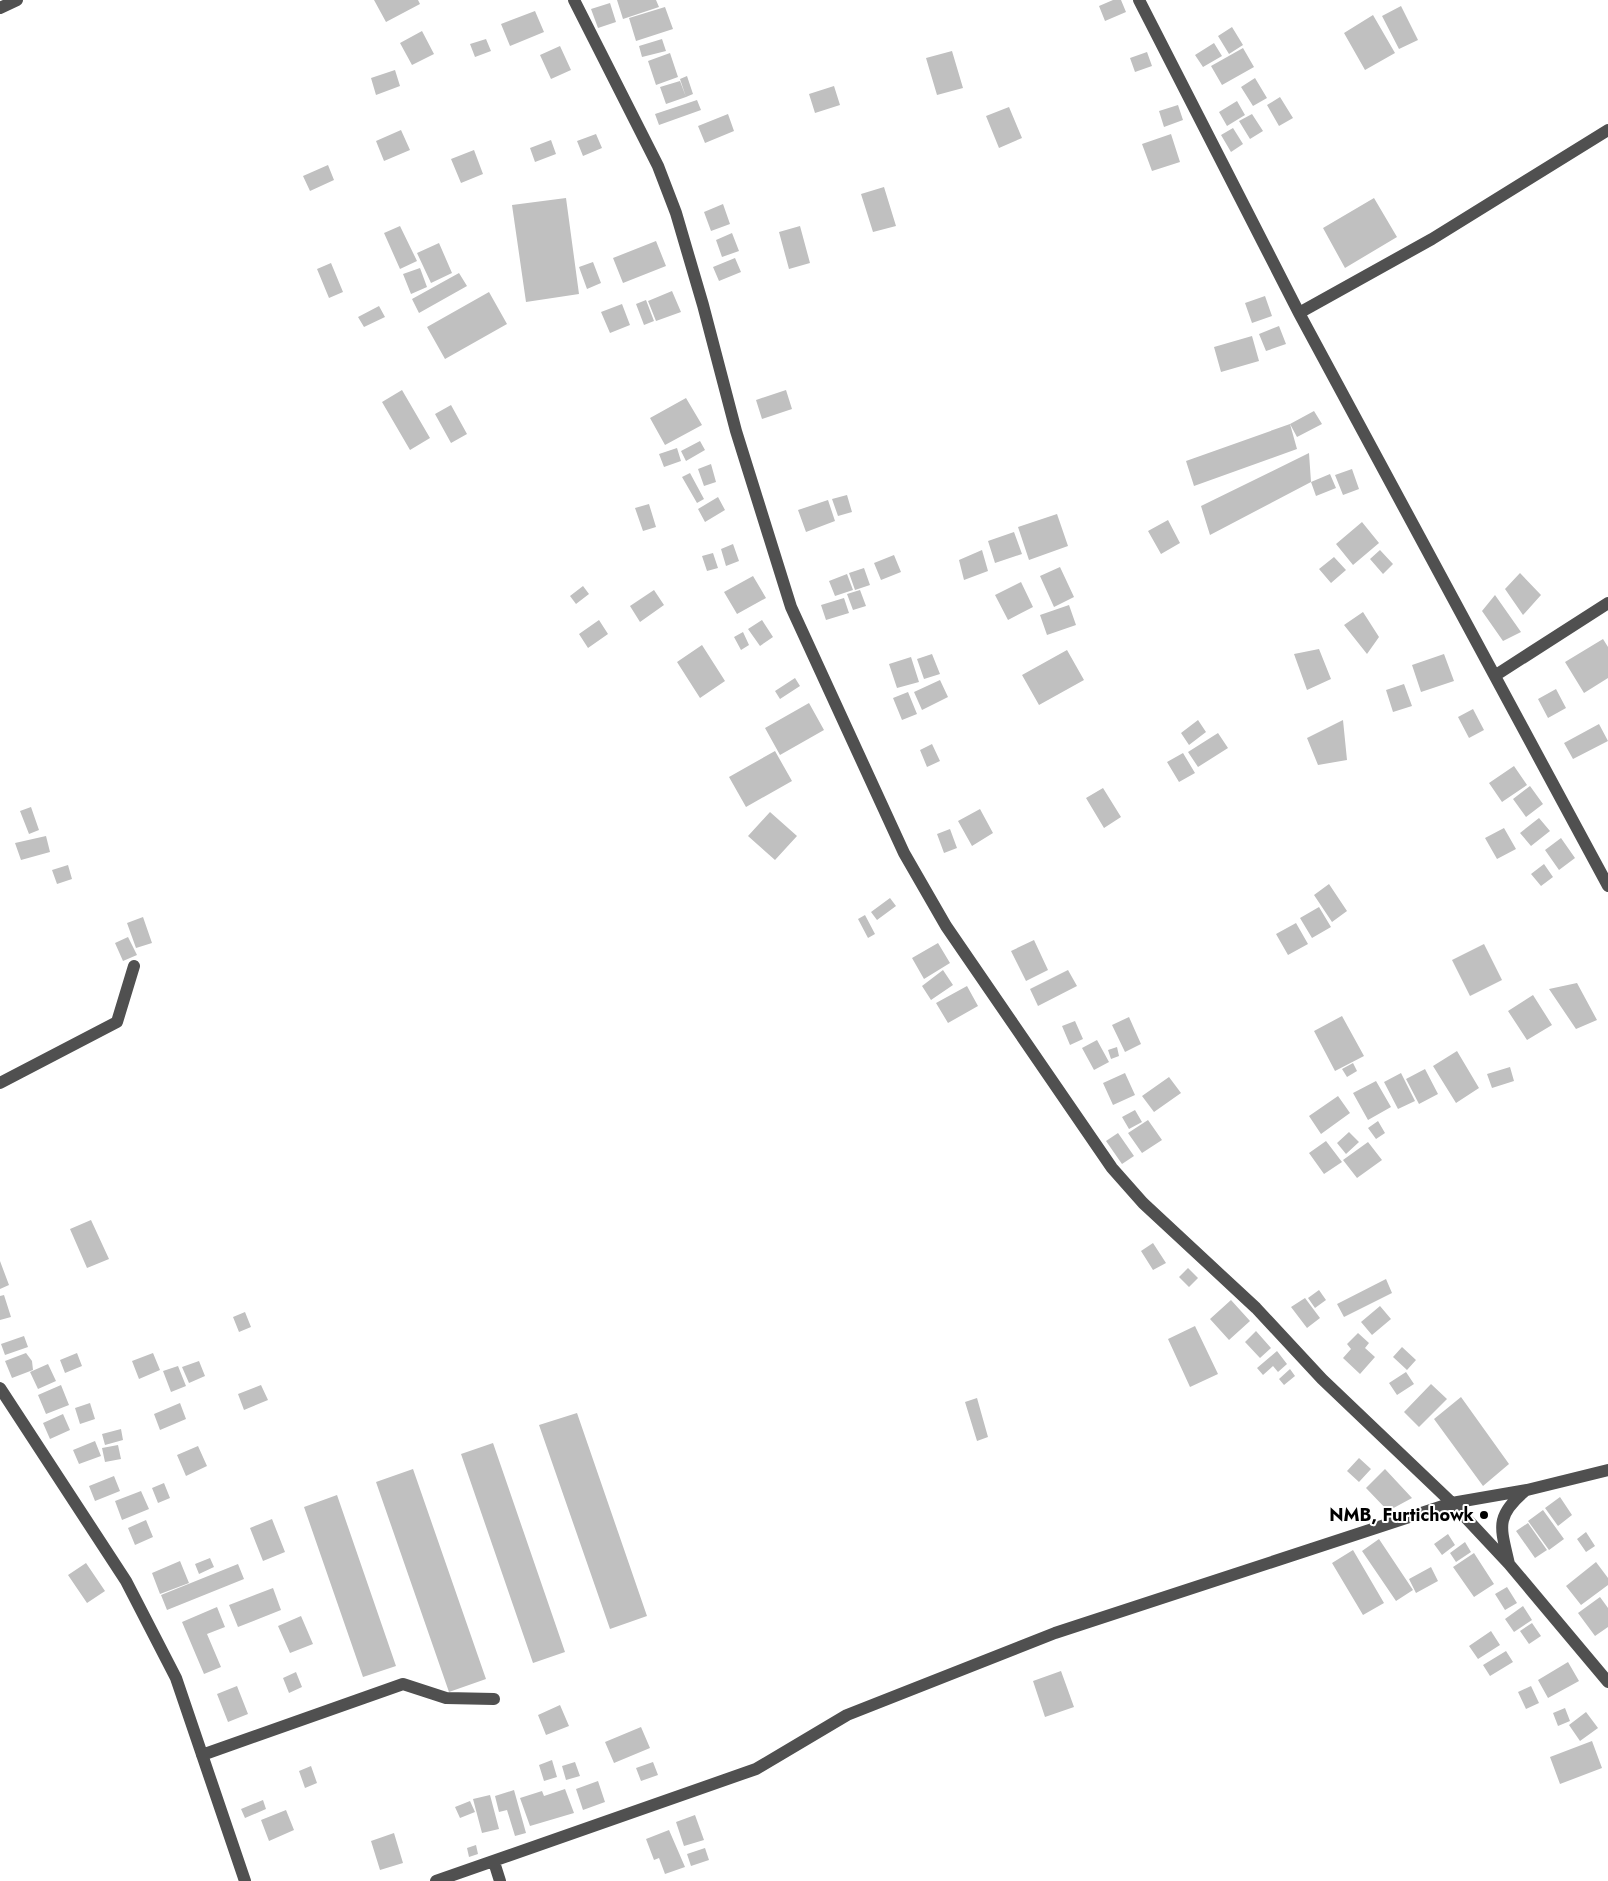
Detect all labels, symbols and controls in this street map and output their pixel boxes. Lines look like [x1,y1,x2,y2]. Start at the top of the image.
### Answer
place label: NMB, Furtichowk [1329,1502,1475,1528]
marker: NMB, Furtichowk [1478,1509,1490,1521]

